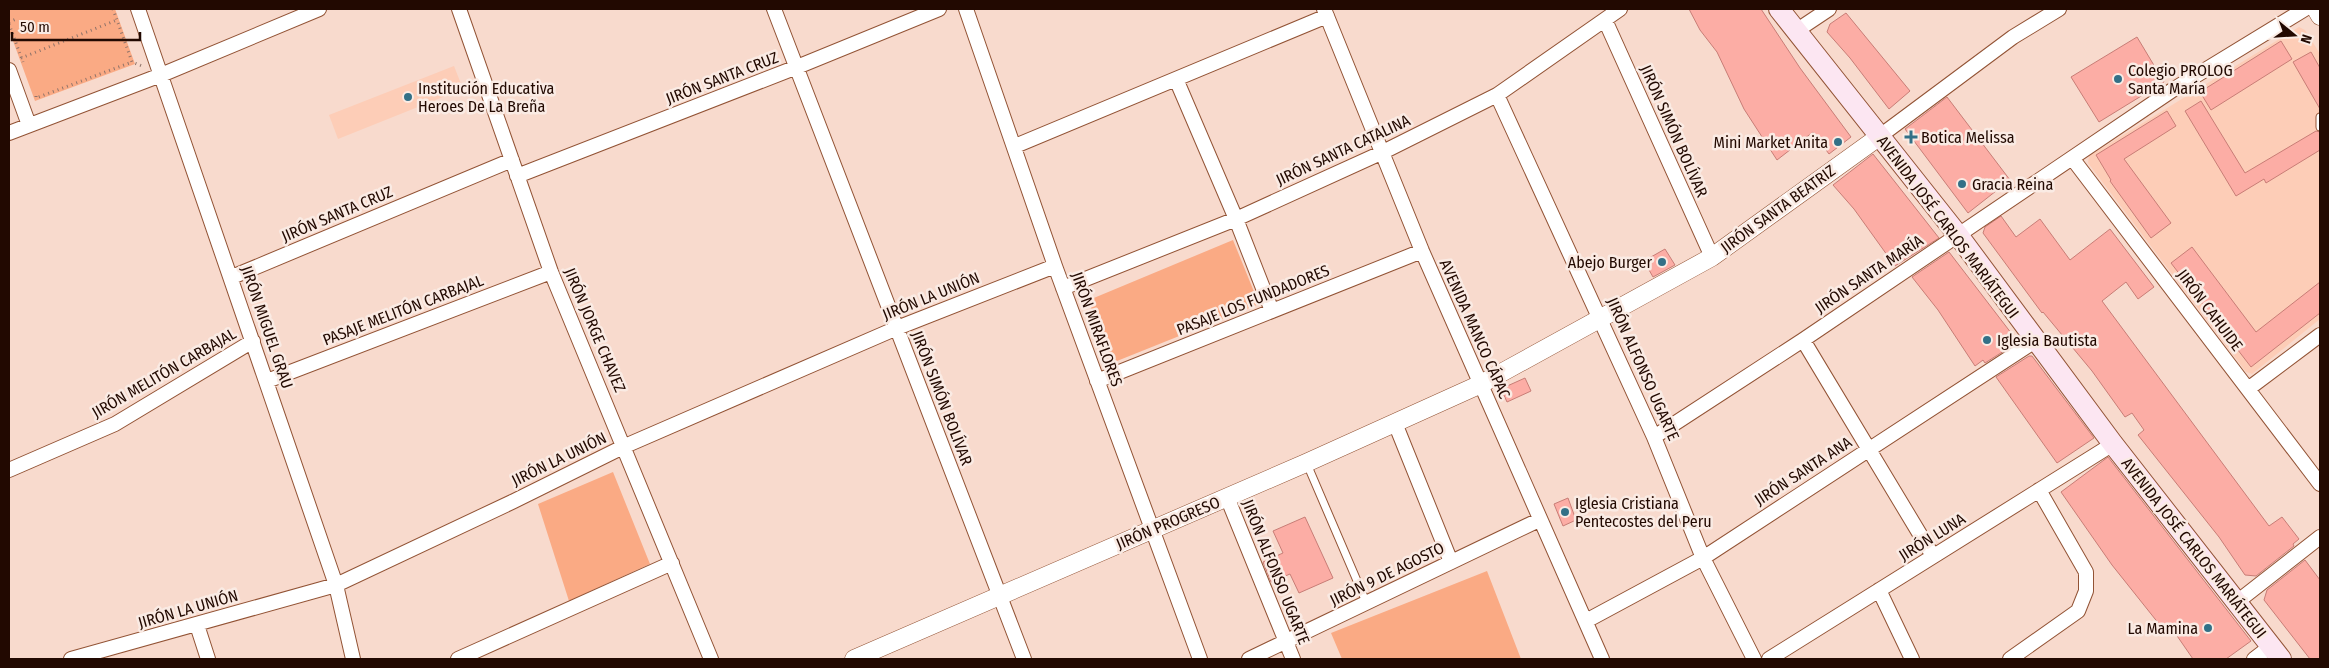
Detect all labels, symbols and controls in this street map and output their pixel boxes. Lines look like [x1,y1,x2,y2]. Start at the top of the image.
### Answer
scale bar [12,10,140,42]
north arrow [2269,10,2319,60]
text: 50 m [20,18,50,36]
text: N [2297,32,2315,45]
street label: JIRÓN SANTA CRUZ [663,48,781,108]
place label: Colegio PROLOG Santa María [2128,61,2233,98]
street label: JIRÓN SIMÓN BOLÍVAR [1636,62,1712,200]
marker: Colegio PROLOG Santa María [2112,73,2124,85]
place label: Institución Educativa Heroes De La Breña [418,79,555,116]
marker: Institución Educativa Heroes De La Breña [402,91,414,103]
street label: JIRÓN SANTA CATALINA [1273,110,1414,189]
place label: Botica Melissa [1921,128,2015,147]
marker: Botica Melissa [1905,131,1917,143]
street label: AVENIDA JOSÉ CARLOS MARIÁTEGUI [1873,132,2023,322]
place label: Mini Market Anita [1714,133,1828,152]
marker: Mini Market Anita [1832,136,1844,148]
street label: JIRÓN SANTA BEATRIZ [1717,161,1839,257]
place label: Gracia Reina [1972,175,2053,194]
marker: Gracia Reina [1956,178,1968,190]
street label: JIRÓN SANTA CRUZ [279,182,395,246]
street label: JIRÓN SANTA MARÍA [1811,230,1927,317]
place label: Abejo Burger [1568,253,1652,272]
street label: AVENIDA MANCO CÁPAC [1436,256,1514,402]
marker: Abejo Burger [1656,256,1668,268]
street label: PASAJE LOS FUNDADORES [1174,261,1332,339]
street label: JIRÓN MIGUEL GRAU [237,263,297,391]
street label: JIRÓN JORGE CHAVEZ [560,265,630,395]
street label: JIRÓN CAHUIDE [2173,265,2247,355]
street label: JIRÓN LA UNIÓN [880,268,982,324]
street label: JIRÓN MIRAFLORES [1067,269,1127,389]
street label: PASAJE MELITÓN CARBAJAL [320,271,486,349]
street label: JIRÓN ALFONSO UGARTE [1603,294,1683,444]
street label: JIRÓN MELITÓN CARBAJAL [88,324,240,422]
street label: JIRÓN SIMÓN BOLÍVAR [908,328,977,468]
place label: Iglesia Bautista [1997,331,2097,350]
marker: Iglesia Bautista [1981,334,1993,346]
street label: JIRÓN LA UNIÓN [509,428,609,490]
street label: JIRÓN SANTA ANA [1751,432,1856,509]
street label: AVENIDA JOSÉ CARLOS MARIÁTEGUI [2118,454,2270,642]
street label: JIRÓN PROGRESO [1113,493,1223,553]
place label: Iglesia Cristiana Pentecostes del Peru [1575,494,1712,531]
street label: JIRÓN ALFONSO UGARTE [1238,497,1314,647]
marker: Iglesia Cristiana Pentecostes del Peru [1559,506,1571,518]
street label: JIRÓN LUNA [1895,509,1969,565]
street label: JIRÓN 9 DE AGOSTO [1327,538,1447,610]
street label: JIRÓN LA UNIÓN [136,586,240,632]
place label: La Mamina [2128,619,2198,638]
marker: La Mamina [2202,622,2214,634]

